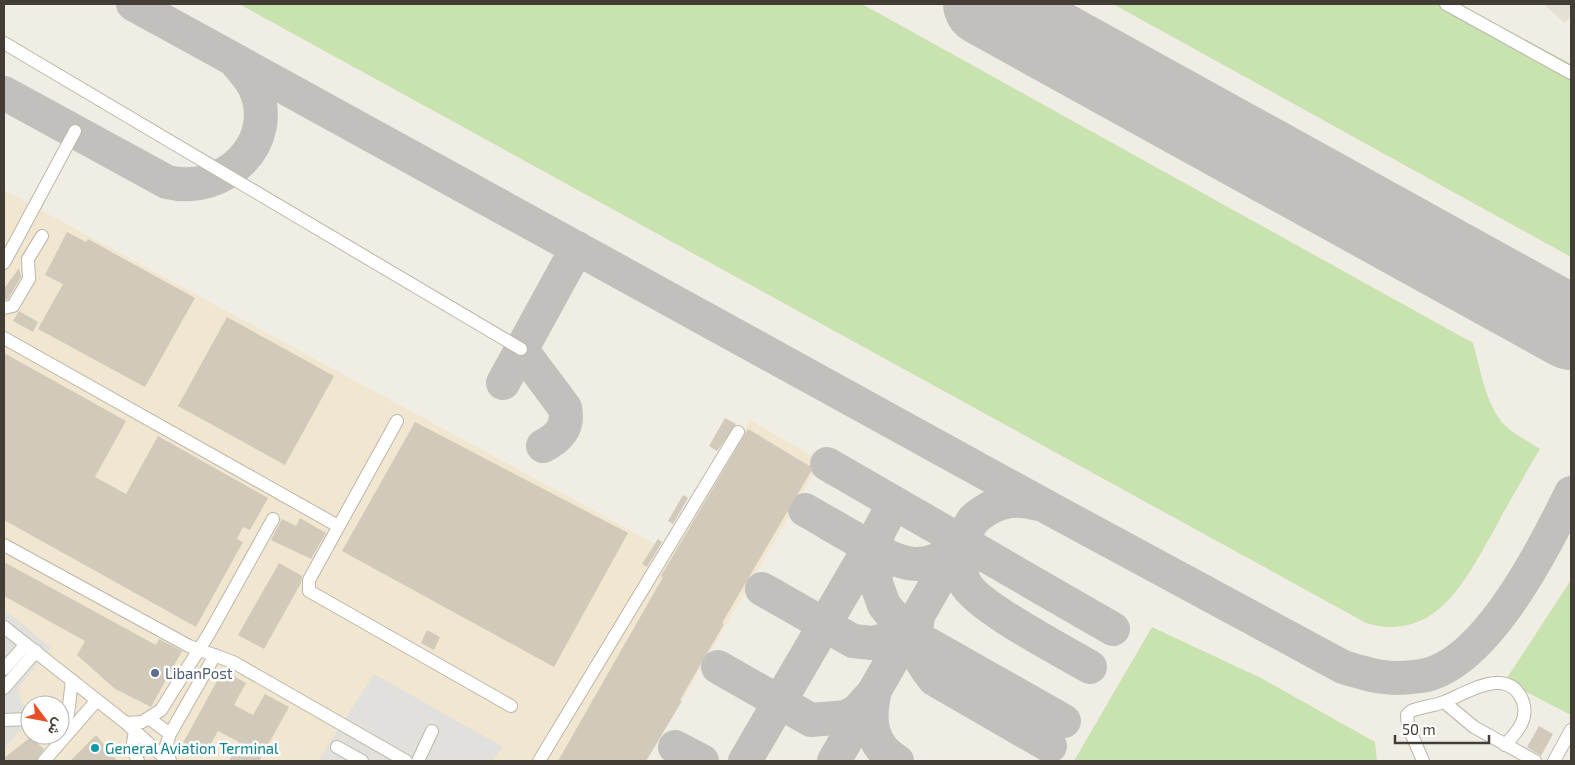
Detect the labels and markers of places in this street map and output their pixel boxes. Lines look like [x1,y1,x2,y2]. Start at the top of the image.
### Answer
place label: LibanPost [165,664,233,682]
marker: LibanPost [149,667,161,679]
place label: General Aviation Terminal [105,739,279,757]
marker: General Aviation Terminal [89,742,101,754]

